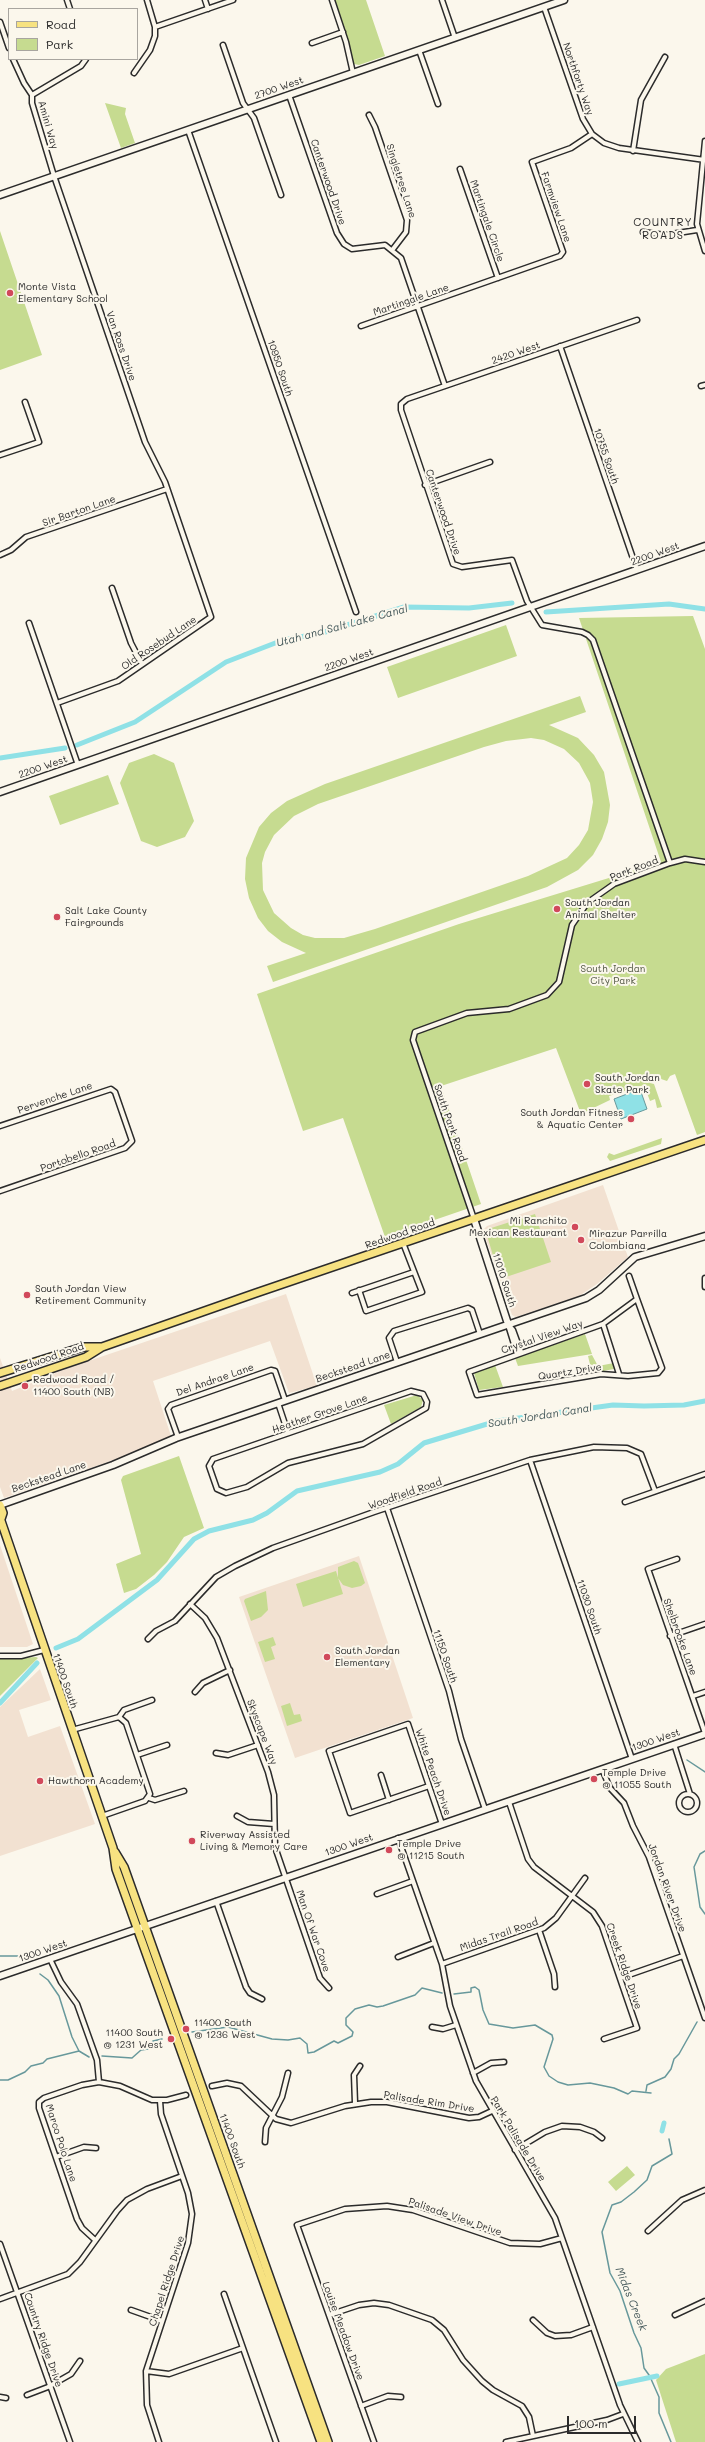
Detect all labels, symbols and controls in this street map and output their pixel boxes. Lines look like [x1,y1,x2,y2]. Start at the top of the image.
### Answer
legend [8,8,138,60]
text: Road [46,16,76,32]
text: Park [46,36,73,52]
street label: Northforty Way [560,41,596,117]
street label: 2700 West [253,74,305,102]
street label: Amini Way [35,99,61,151]
street label: Canterwood Drive [308,137,348,227]
street label: Singletree Lane [383,143,419,219]
street label: Farmview Lane [538,170,574,244]
street label: Martingale Circle [467,178,507,264]
district label: COUNTRY ROADS [633,216,693,242]
place label: Monte Vista Elementary School [18,281,108,304]
street label: Martingale Lane [372,281,450,319]
marker: Monte Vista Elementary School [5,288,15,298]
street label: Van Ross Drive [103,309,139,383]
street label: 10950 South [265,338,295,398]
street label: 2420 West [490,339,542,367]
street label: 10755 South [591,427,621,485]
street label: Canterwood Drive [423,467,463,557]
street label: Sir Barton Lane [41,493,117,529]
street label: 2200 West [629,540,681,568]
water label: Utah and Salt Lake Canal [275,602,409,650]
street label: Old Rosebud Lane [119,613,199,673]
street label: 2200 West [323,646,375,674]
street label: 2200 West [17,753,69,781]
street label: Park Road [608,854,660,884]
place label: South Jordan Animal Shelter [565,897,636,920]
marker: South Jordan Animal Shelter [552,904,562,914]
place label: Salt Lake County Fairgrounds [65,905,147,928]
marker: Salt Lake County Fairgrounds [52,912,62,922]
park label: South Jordan City Park [581,963,645,986]
place label: South Jordan Skate Park [595,1072,660,1096]
marker: South Jordan Skate Park [582,1079,592,1089]
street label: Pervenche Lane [16,1080,94,1116]
street label: South Park Road [431,1083,469,1163]
place label: South Jordan Fitness & Aquatic Center [520,1107,623,1130]
marker: South Jordan Fitness & Aquatic Center [626,1114,636,1124]
street label: Portobello Road [39,1137,117,1175]
place label: Mi Ranchito Mexican Restaurant [469,1215,567,1238]
street label: Redwood Road [364,1216,436,1252]
marker: Mi Ranchito Mexican Restaurant [570,1222,580,1232]
place label: Mirazur Parrilla Colombiana [589,1228,667,1252]
marker: Mirazur Parrilla Colombiana [576,1235,586,1245]
street label: 11010 South [490,1252,518,1308]
place label: South Jordan View Retirement Community [35,1283,146,1306]
marker: South Jordan View Retirement Community [22,1290,32,1300]
street label: Crystal View Way [500,1317,584,1357]
street label: Redwood Road [13,1340,85,1376]
street label: Beckstead Lane [314,1349,392,1385]
street label: Del Andrae Lane [175,1361,255,1399]
street label: Quartz Drive [537,1361,603,1383]
place label: Redwood Road / 11400 South (NB) [33,1374,114,1398]
marker: Redwood Road / 11400 South (NB) [20,1381,30,1391]
street label: Heather Grove Lane [271,1392,369,1436]
water label: South Jordan Canal [487,1401,593,1431]
street label: Beckstead Lane [10,1459,88,1495]
street label: Woodfield Road [367,1476,443,1512]
street label: 11030 South [574,1578,604,1636]
street label: Shelbrooke Lane [660,1597,700,1677]
street label: 11150 South [430,1628,460,1684]
place label: South Jordan Elementary [335,1645,400,1668]
street label: 11400 South [50,1652,80,1710]
marker: South Jordan Elementary [322,1652,332,1662]
street label: Skyscape Way [244,1698,280,1766]
street label: 1300 West [630,1726,682,1754]
street label: White Peach Drive [413,1727,453,1817]
place label: Temple Drive @ 11055 South [602,1767,671,1790]
marker: Temple Drive @ 11055 South [589,1774,599,1784]
place label: Hawthorn Academy [48,1775,144,1787]
marker: Hawthorn Academy [35,1776,45,1786]
place label: Riverway Assisted Living & Memory Care [200,1829,308,1852]
street label: 1300 West [323,1831,375,1859]
marker: Riverway Assisted Living & Memory Care [187,1836,197,1846]
place label: Temple Drive @ 11215 South [397,1838,464,1862]
street label: Jordan River Drive [645,1842,689,1934]
marker: Temple Drive @ 11215 South [384,1845,394,1855]
street label: Man Of War Cove [293,1889,333,1973]
street label: Midas Trail Road [458,1916,540,1954]
street label: Creek Ridge Drive [604,1921,644,2011]
street label: 1300 West [17,1937,69,1965]
place label: 11400 South @ 1236 West [194,2017,255,2040]
marker: 11400 South @ 1236 West [181,2024,191,2034]
place label: 11400 South @ 1231 West [103,2027,163,2050]
marker: 11400 South @ 1231 West [166,2034,176,2044]
street label: Palisade Rim Drive [383,2089,475,2115]
street label: Park Palisade Drive [488,2094,548,2184]
street label: Marco Polo Lane [43,2103,79,2183]
street label: 11400 South [217,2112,247,2170]
street label: Palisade View Drive [407,2195,503,2239]
street label: Chapel Ridge Drive [147,2234,187,2328]
water label: Midas Creek [612,2265,650,2333]
street label: Louise Meadow Drive [320,2280,366,2382]
street label: Country Ridge Drive [21,2291,65,2389]
scale bar [569,2408,638,2434]
text: 100 m [574,2415,608,2431]

